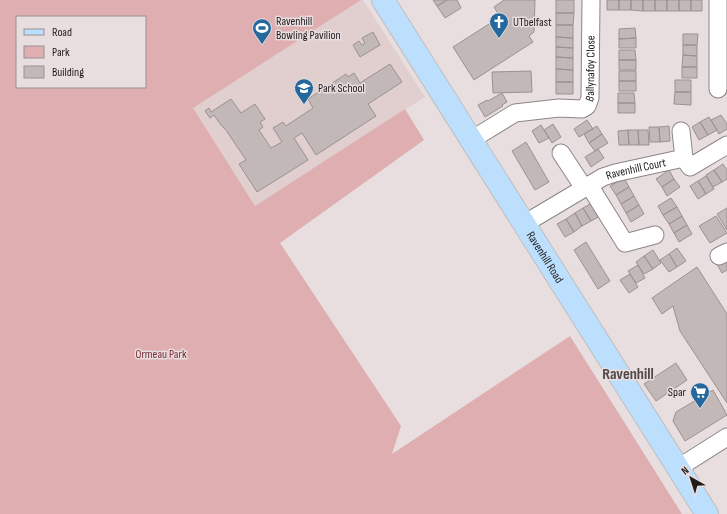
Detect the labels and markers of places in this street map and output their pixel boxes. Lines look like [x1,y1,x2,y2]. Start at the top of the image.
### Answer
church icon: UTbelfast [488,11,510,39]
place label: Ravenhill Bowling Pavilion [276,14,341,43]
place label: UTbelfast [513,15,552,30]
sports icon: Ravenhill Bowling Pavilion [251,17,273,45]
school or university icon: Park School [293,77,315,105]
place label: Park School [318,81,365,96]
supermarket icon: Spar [689,381,711,409]
place label: Spar [668,385,687,400]

